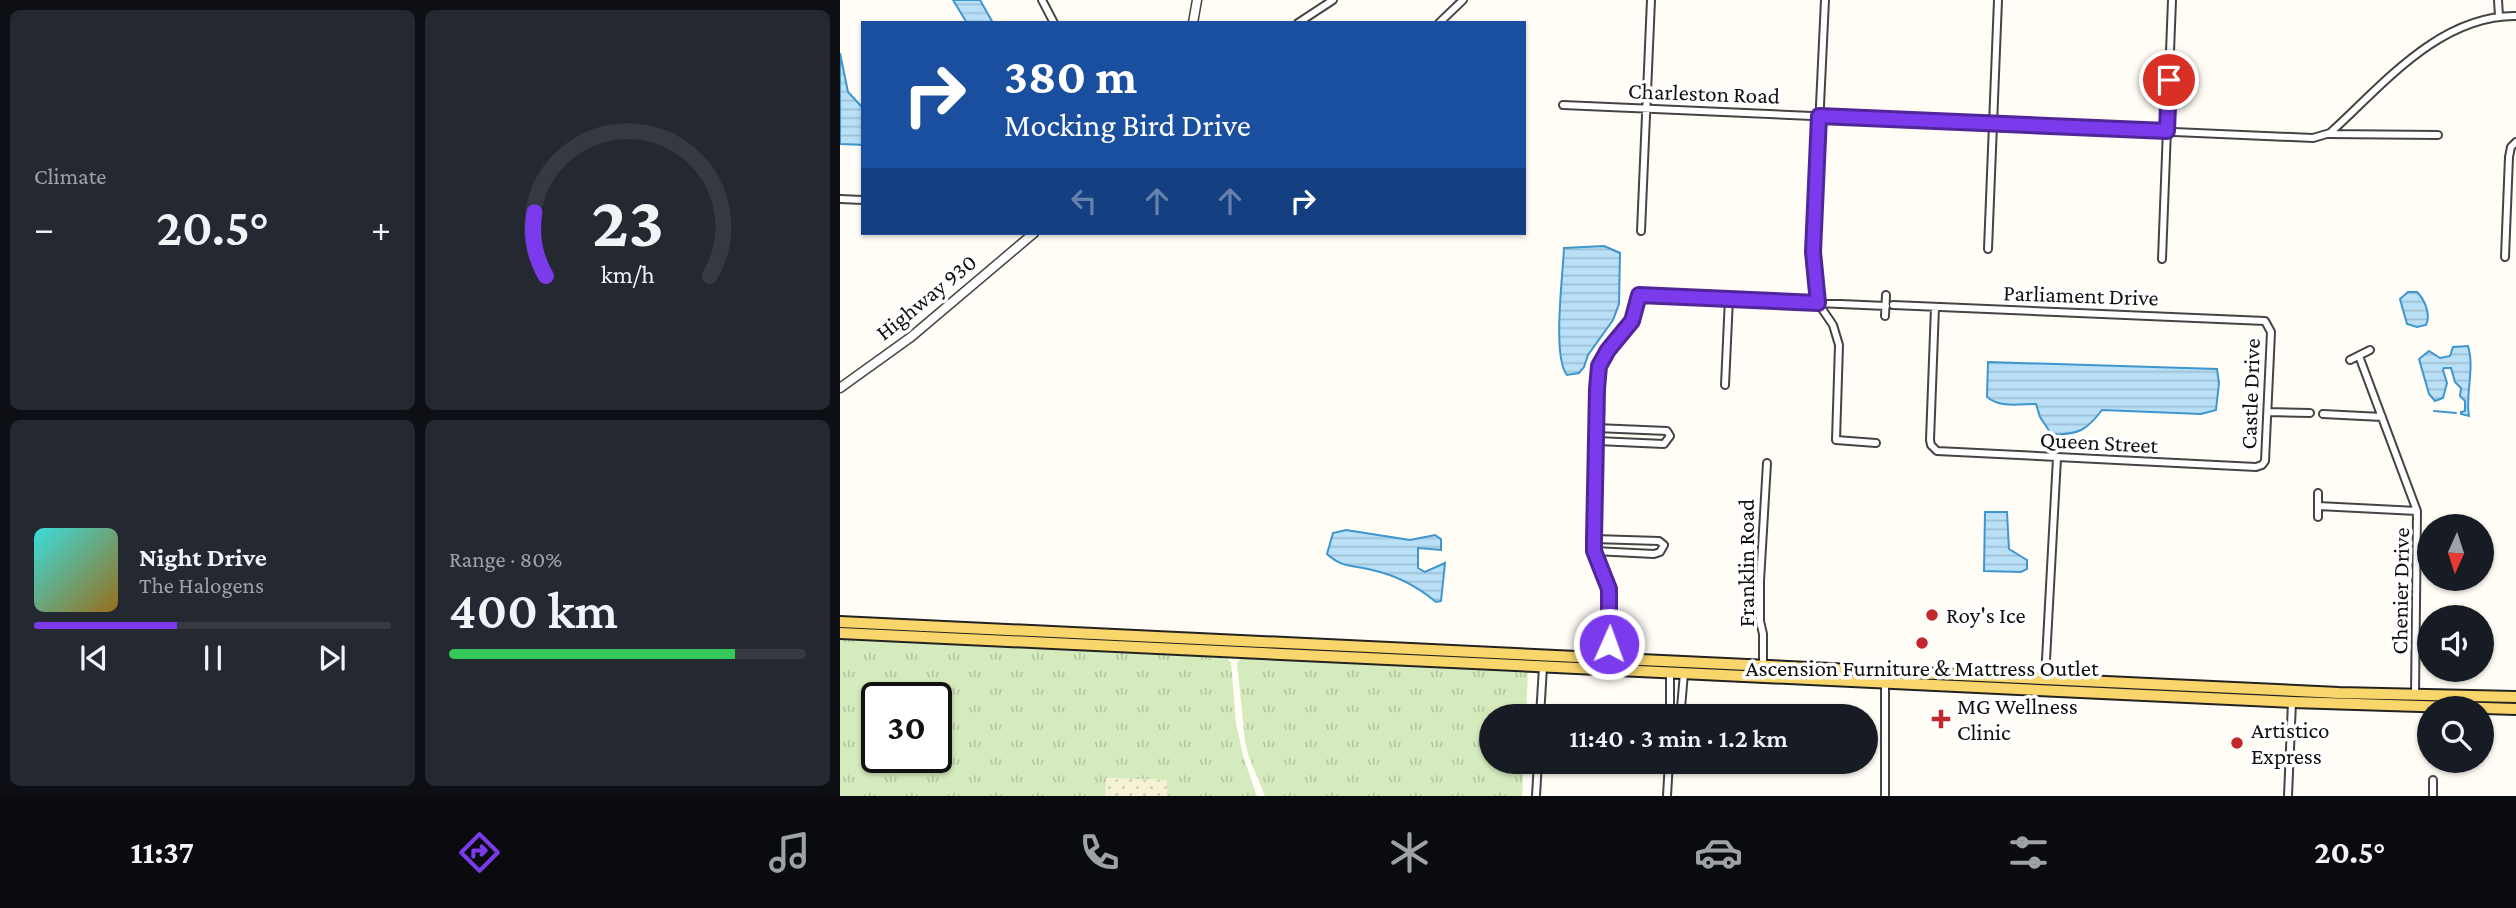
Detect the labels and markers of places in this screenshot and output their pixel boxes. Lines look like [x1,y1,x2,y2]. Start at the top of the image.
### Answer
pin [2139,50,2199,110]
place label: Roy's Ice [1946,602,2026,628]
marker: Roy's Ice [1924,607,1940,623]
marker: Ascension Furniture & Mattress Outlet [1914,635,1930,651]
place label: Ascension Furniture & Mattress Outlet [1745,655,2099,681]
place label: MG Wellness Clinic [1957,693,2078,745]
marker: MG Wellness Clinic [1931,709,1951,729]
place label: Artistico Express [2251,717,2329,769]
marker: Artistico Express [2229,735,2245,751]

